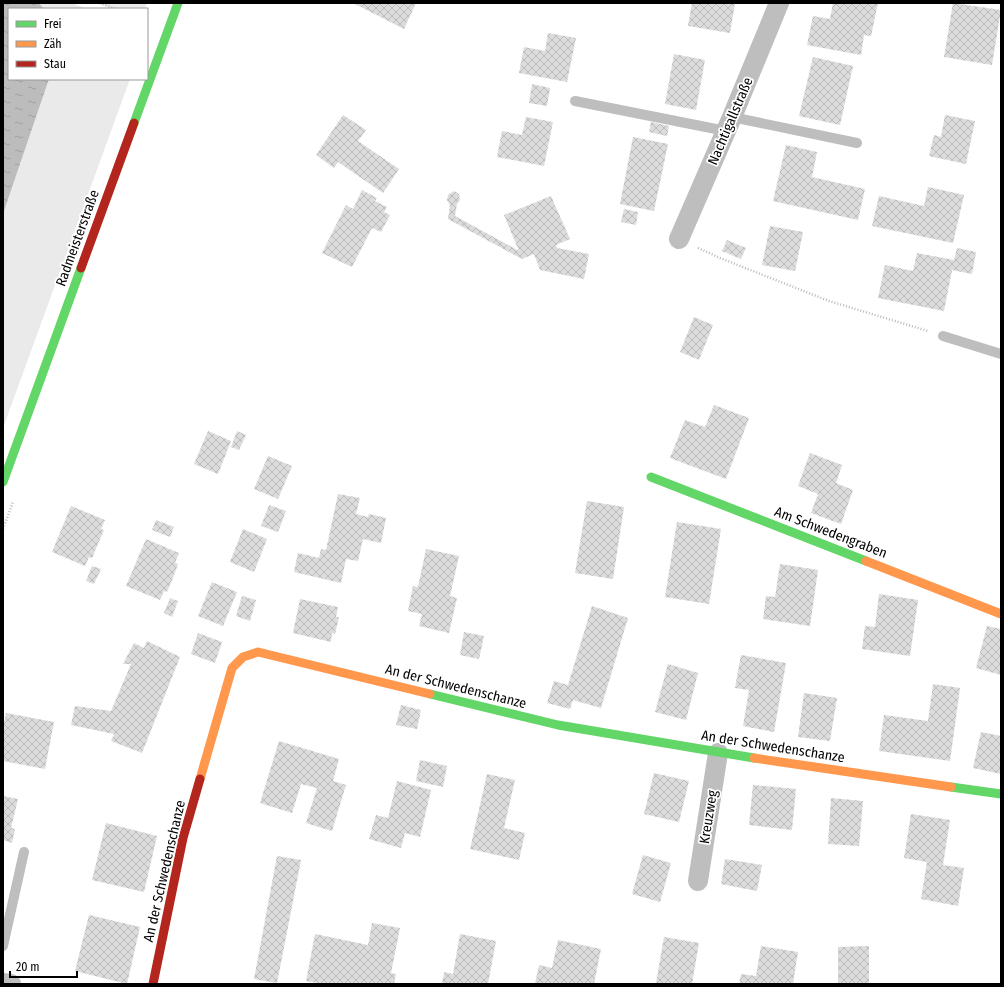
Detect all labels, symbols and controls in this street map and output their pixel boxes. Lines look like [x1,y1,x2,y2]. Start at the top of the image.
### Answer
legend [8,8,148,80]
text: Frei [44,17,62,31]
text: Zäh [44,37,62,51]
text: Stau [44,57,66,71]
street label: Nachtigallstraße [704,75,757,168]
street label: Radmeisterstraße [52,188,103,289]
street label: Am Schwedengraben [772,503,890,562]
street label: An der Schwedenschanze [384,661,528,712]
street label: An der Schwedenschanze [700,727,846,766]
street label: Kreuzweg [696,789,721,845]
street label: An der Schwedenschanze [140,799,189,944]
scale bar [10,953,77,979]
text: 20 m [16,960,40,974]

